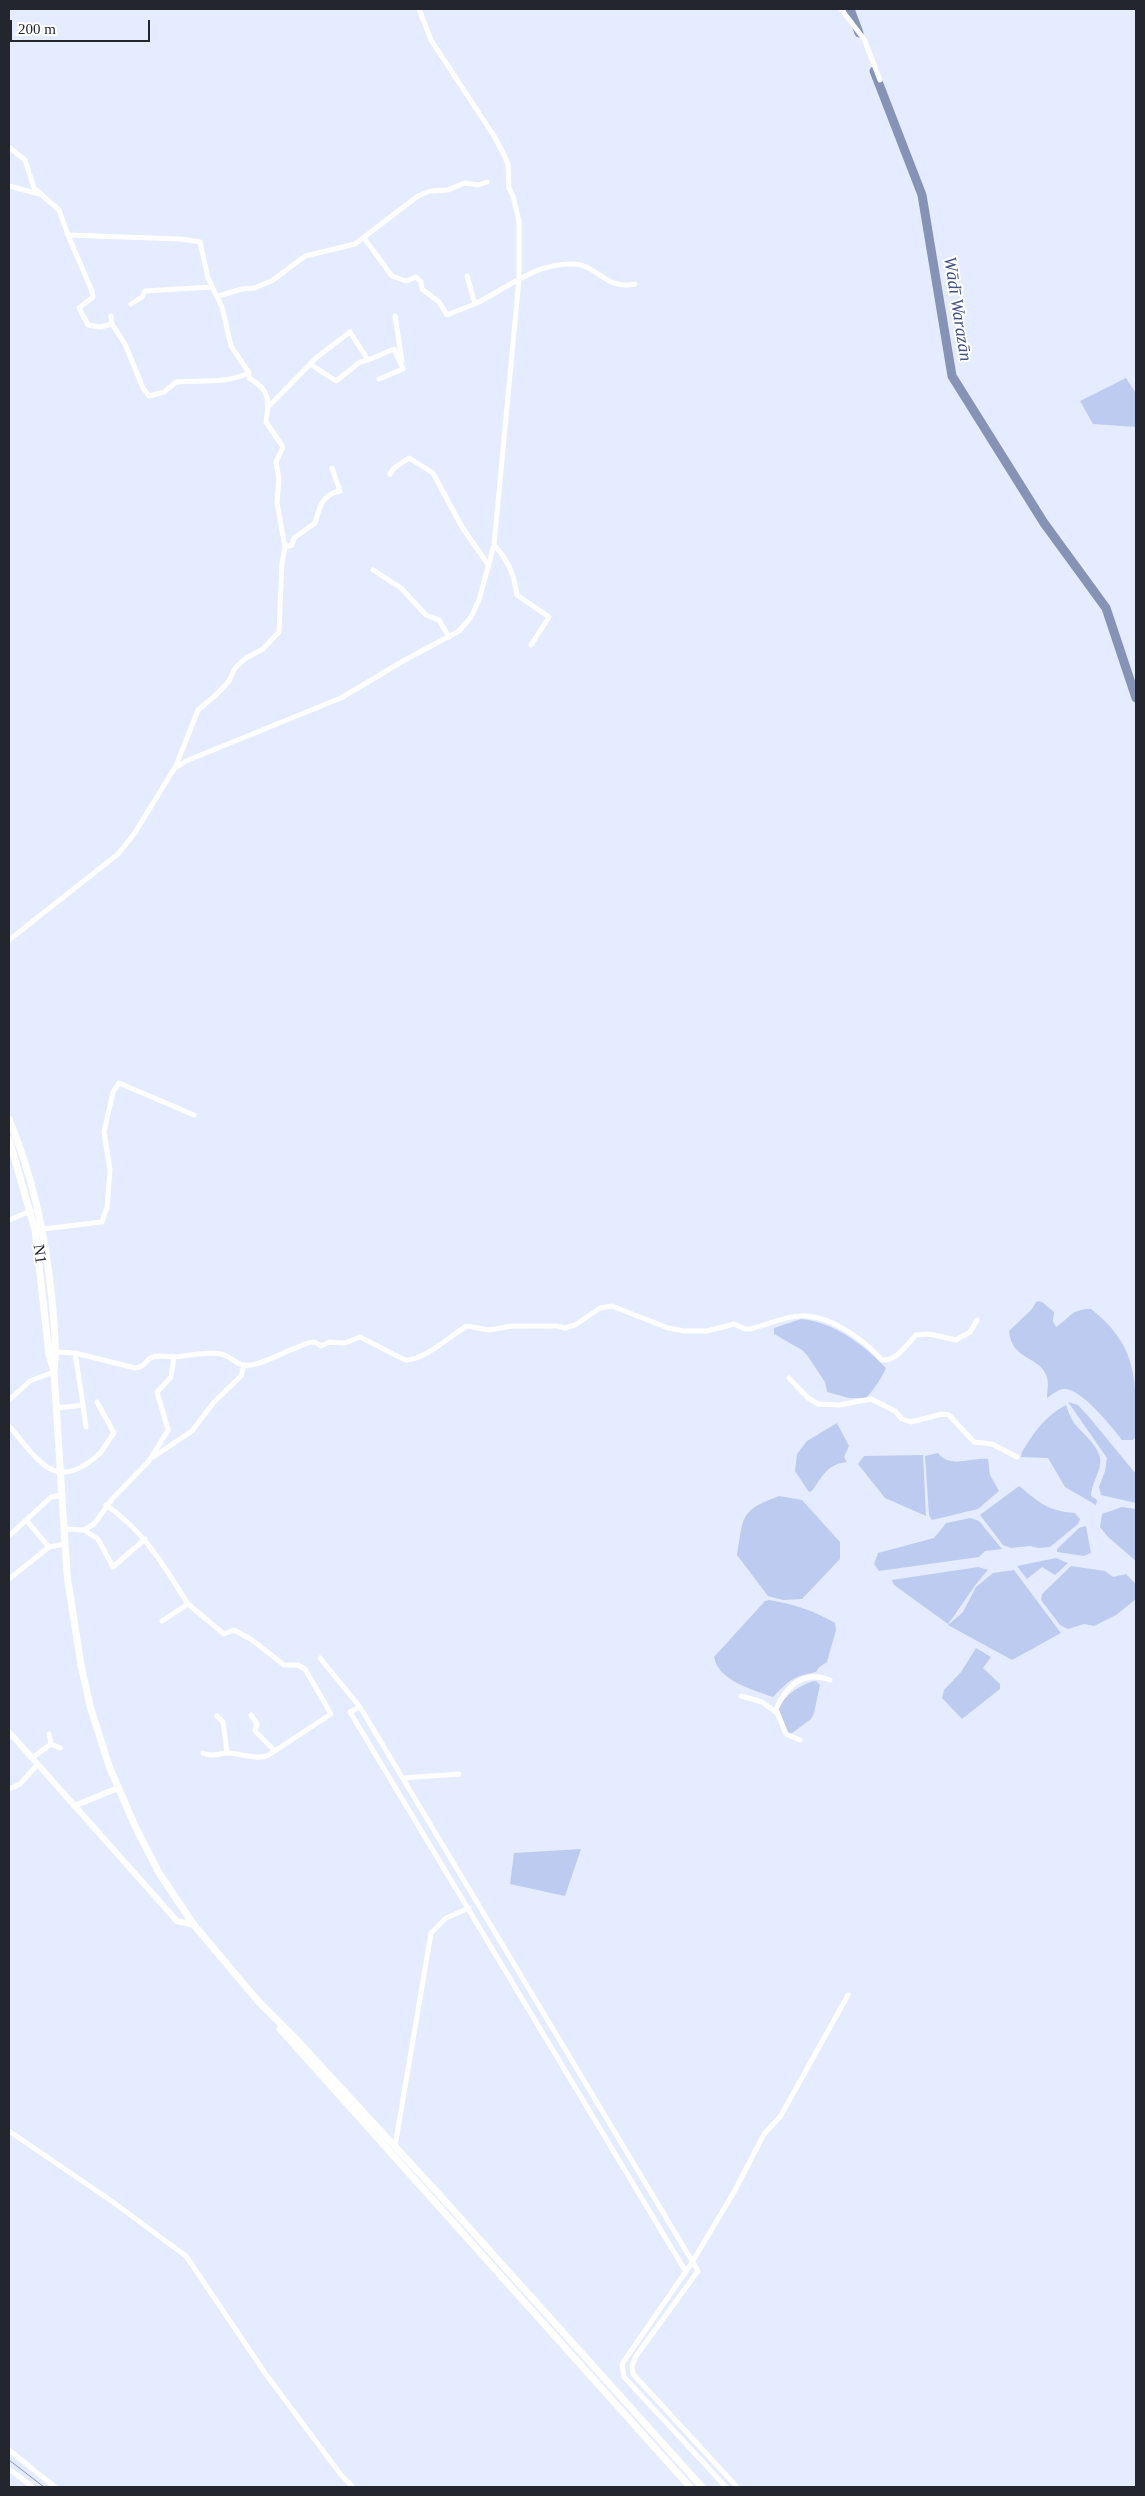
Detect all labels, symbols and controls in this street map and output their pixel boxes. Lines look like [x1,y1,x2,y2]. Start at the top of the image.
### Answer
scale bar [12,10,152,42]
text: 200 m [18,21,56,37]
water label: Wādī Warazān [938,255,976,363]
street label: N1 [28,1243,50,1265]

